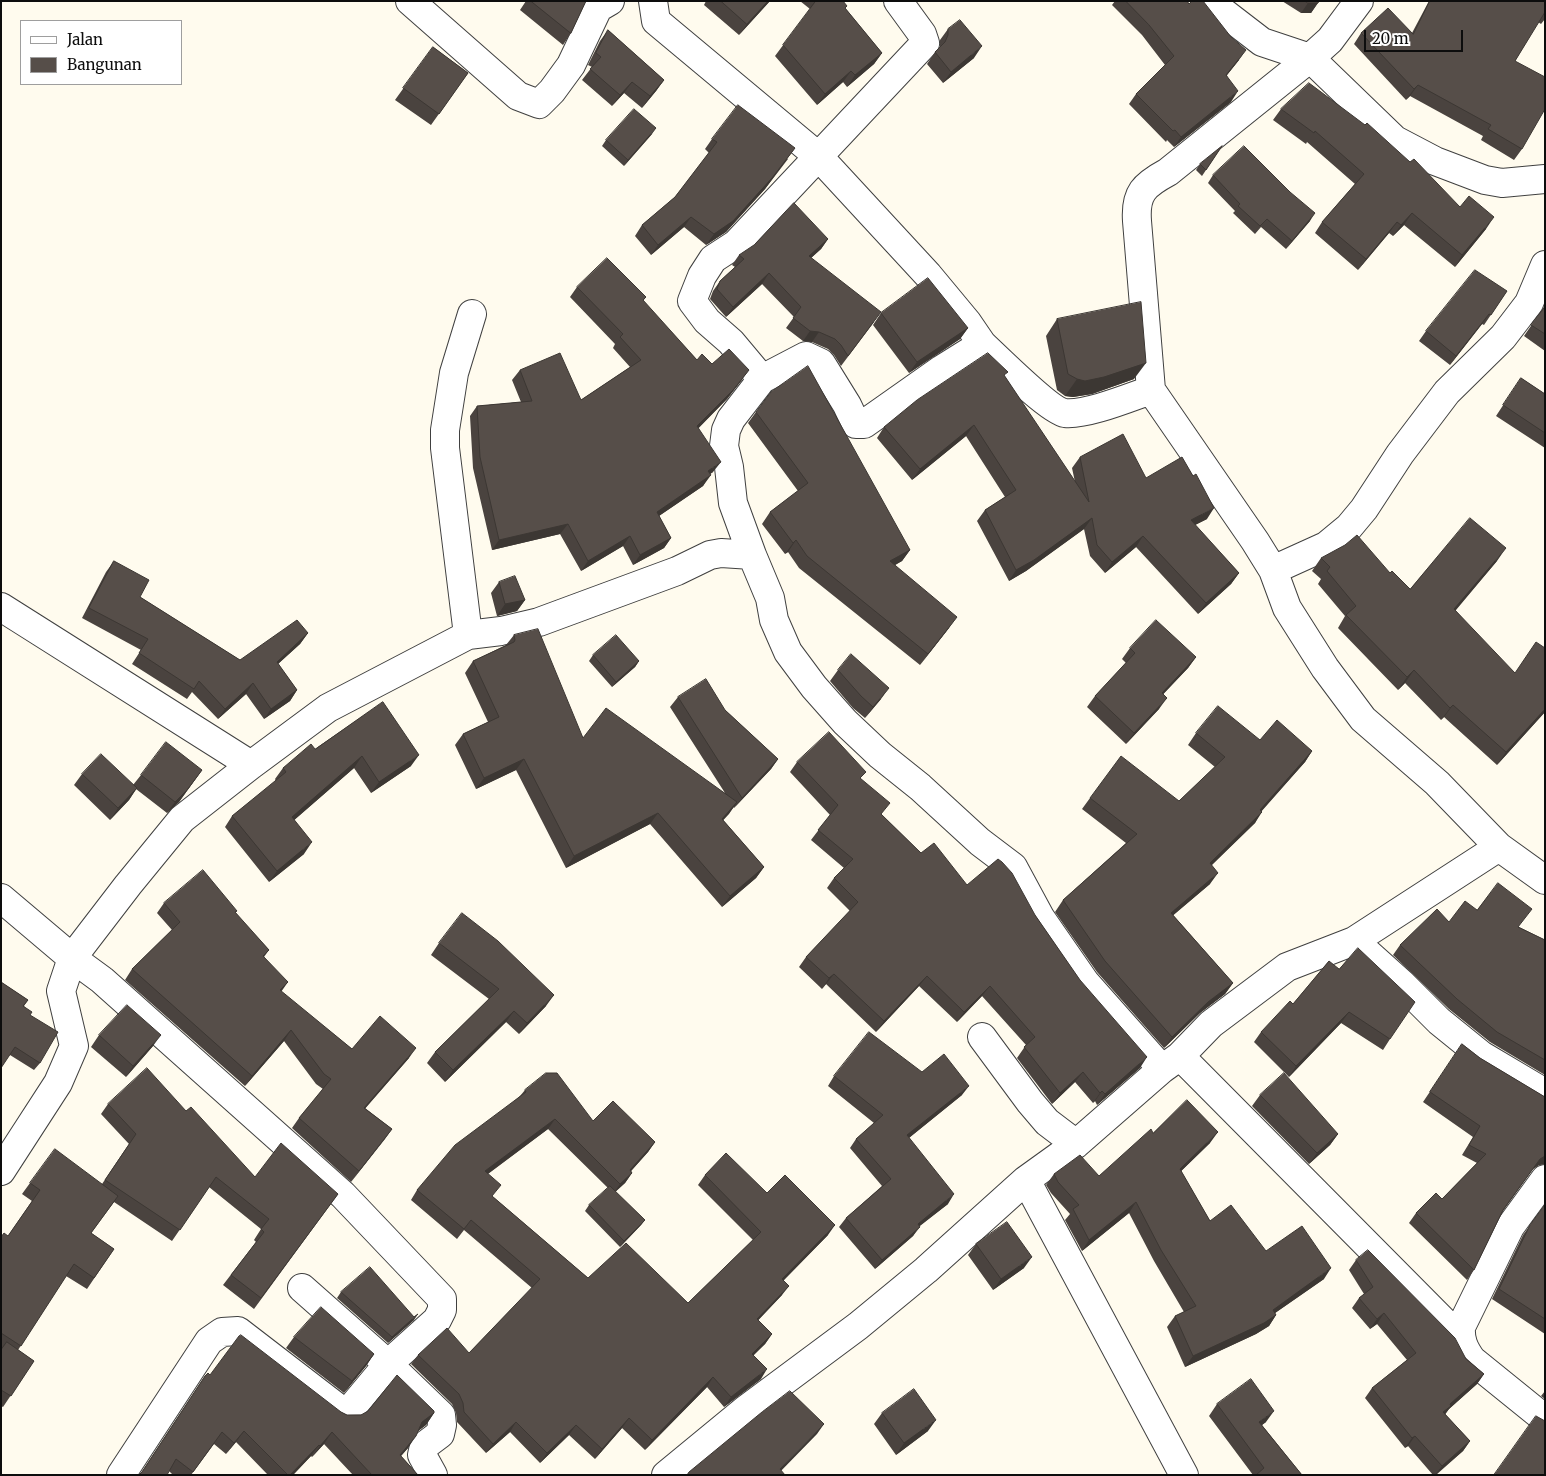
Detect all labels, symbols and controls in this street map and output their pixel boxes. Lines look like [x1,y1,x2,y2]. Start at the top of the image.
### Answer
legend [20,20,182,85]
scale bar [1366,20,1465,52]
text: 20 m [1372,29,1409,48]
text: Jalan [67,30,103,49]
text: Bangunan [67,55,142,74]

